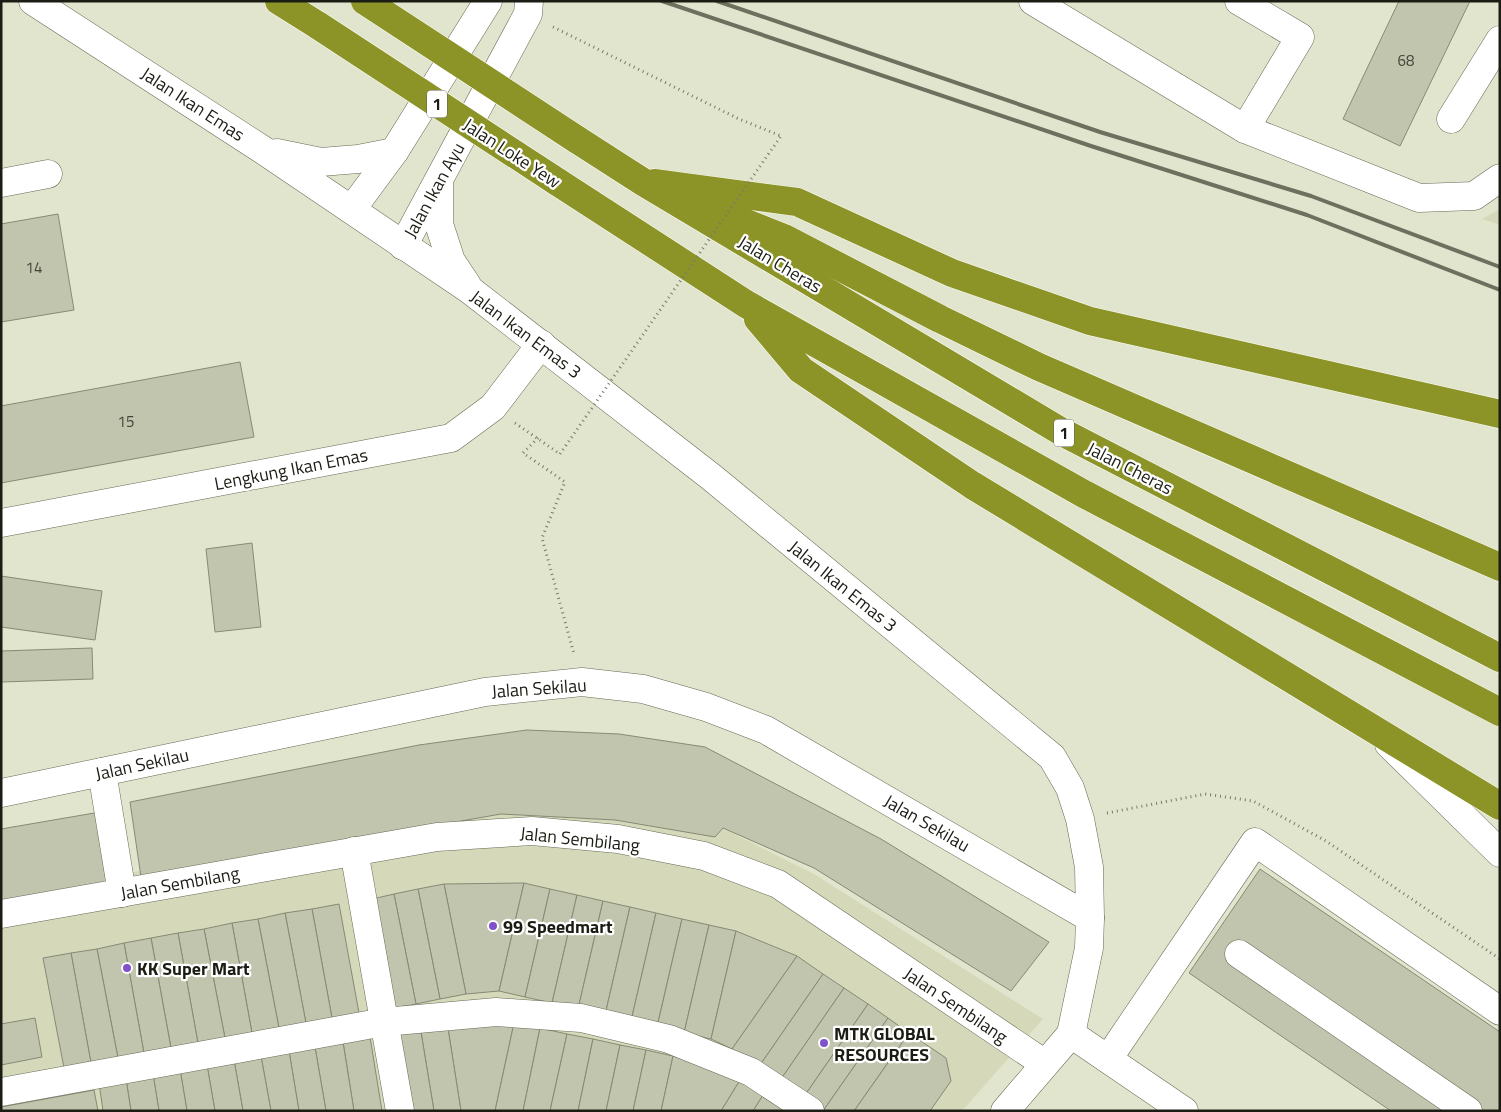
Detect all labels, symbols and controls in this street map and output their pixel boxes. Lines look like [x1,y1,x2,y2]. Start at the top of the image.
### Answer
house number: 68 [1398,49,1414,72]
street label: Jalan Ikan Emas [136,60,250,148]
road number: 1 [427,90,447,118]
street label: Jalan Loke Yew [458,111,566,195]
street label: Jalan Ikan Ayu [397,137,471,243]
street label: Jalan Cheras [733,228,827,300]
house number: 14 [26,256,42,279]
street label: Jalan Ikan Emas 3 [465,283,587,385]
house number: 15 [118,410,134,433]
road number: 1 [1054,419,1074,446]
street label: Jalan Cheras [1082,435,1178,501]
street label: Lengkung Ikan Emas [212,441,370,497]
street label: Jalan Ikan Emas 3 [783,534,903,638]
street label: Jalan Sekilau [491,671,587,705]
street label: Jalan Sekilau [93,741,191,787]
street label: Jalan Sekilau [879,788,975,858]
street label: Jalan Sembilang [519,819,641,859]
street label: Jalan Sembilang [118,859,242,907]
place label: 99 Speedmart [503,913,613,940]
marker: 99 Speedmart [487,920,499,932]
place label: KK Super Mart [137,955,250,982]
street label: Jalan Sembilang [899,960,1013,1050]
marker: KK Super Mart [121,962,133,974]
place label: MTK GLOBAL RESOURCES [834,1020,935,1068]
marker: MTK GLOBAL RESOURCES [818,1037,830,1049]

